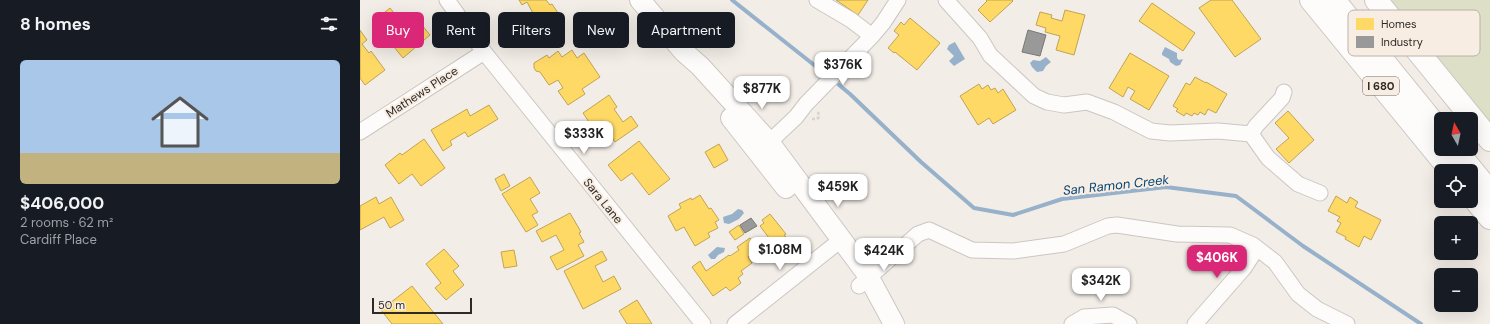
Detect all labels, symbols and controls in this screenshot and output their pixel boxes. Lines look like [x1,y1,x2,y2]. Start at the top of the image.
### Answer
legend [1348,10,1480,56]
chip: Buy [372,12,424,48]
chip: Rent [432,12,490,48]
chip: Filters [498,12,565,48]
chip: New [573,12,629,48]
chip: Apartment [637,12,735,48]
text: 8 homes [20,13,91,35]
icon: filters [318,13,340,35]
text: Homes [1381,17,1417,31]
text: Industry [1381,35,1423,49]
pin: $376K [815,52,871,86]
text: $376K [823,56,863,73]
street label: Mathews Place [383,63,461,121]
pin: $877K [734,76,790,110]
road number: I 680 [1363,77,1399,95]
text: $877K [743,80,781,97]
icon: home [144,86,216,158]
north arrow [1434,112,1478,156]
map controls [1434,112,1478,312]
pin: $333K [556,121,612,155]
text: $333K [564,125,604,142]
button: locate [1434,164,1478,208]
water label: San Ramon Creek [1062,171,1170,199]
pin: $459K [810,174,866,208]
street label: Sara Lane [580,175,626,227]
text: $459K [818,178,858,195]
text: $406,000 [20,192,104,214]
text: 2 rooms · 62 m² [20,214,113,231]
button: + [1434,216,1478,260]
text: Cardiff Place [20,231,97,248]
pin: $1.08M [747,237,813,271]
pin: $424K [856,238,912,272]
text: $1.08M [758,241,802,258]
text: $424K [864,242,904,259]
pin: $406K [1189,245,1245,279]
text: $406K [1196,249,1238,266]
pin: $342K [1073,268,1129,302]
button: − [1434,268,1478,312]
text: $342K [1081,272,1121,289]
scale bar [372,296,472,315]
text: 50 m [378,298,405,312]

